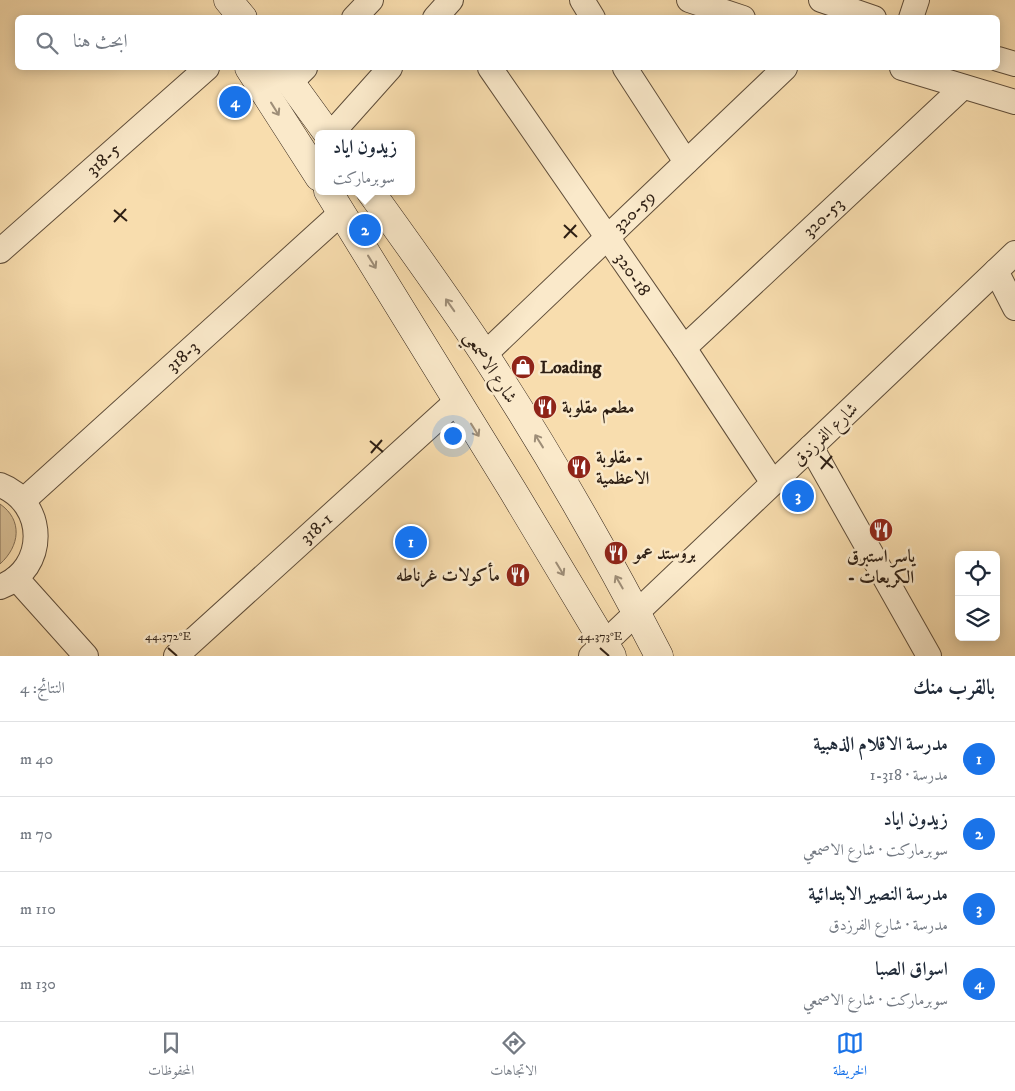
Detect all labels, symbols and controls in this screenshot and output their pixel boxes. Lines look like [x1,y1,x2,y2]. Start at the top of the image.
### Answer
search box [15,15,1000,70]
icon: search [33,29,61,57]
text: ابحث هنا [73,30,128,53]
pin: 4 [219,83,251,121]
one-way arrow [270,101,280,115]
popup [315,130,415,195]
text: زيدون اياد [333,136,397,159]
street label: 318-5 [82,139,125,181]
text: سوبرماركت [333,168,395,188]
street label: 320-59 [609,186,660,237]
street label: 320-53 [799,193,849,242]
pin: 2 [349,211,381,249]
street label: 320-18 [609,249,655,301]
one-way arrow [367,255,377,269]
one-way arrow [445,298,455,312]
street label: شارع الاصمعي [455,327,522,410]
street label: 318-3 [162,336,204,377]
shop icon: Loading [510,354,536,380]
place label: Loading [540,357,602,379]
restaurant icon: مطعم مقلوبة [532,394,558,420]
place label: مطعم مقلوبة [562,397,635,424]
street label: شارع الفرزدق [788,398,865,474]
your location [440,423,466,449]
one-way arrow [471,423,481,437]
one-way arrow [533,435,543,449]
place label: مقلوبة - الاعظمية [596,447,650,490]
restaurant icon: مقلوبة - الاعظمية [566,454,592,480]
pin: 3 [782,477,814,515]
street label: 318-1 [296,508,337,549]
restaurant icon: ياسر استبرق - الكريعات [868,517,894,543]
pin: 1 [395,523,427,561]
restaurant icon: بروستد عمو [603,540,629,566]
place label: بروستد عمو [632,543,696,565]
place label: ياسر استبرق - الكريعات [847,546,917,589]
map controls [955,551,1000,641]
button: locate [955,551,1000,596]
place label: مأكولات غرناطه [396,562,500,588]
restaurant icon: مأكولات غرناطه [505,562,531,588]
one-way arrow [556,562,566,576]
one-way arrow [614,576,624,590]
button: layers [955,596,1000,641]
text: 44.372°E [145,629,191,644]
text: 44.373°E [578,629,623,644]
text: بالقرب منك [913,675,995,701]
text: النتائج: 4 [20,678,65,698]
text: مدرسة الاقلام الذهبية [813,733,948,756]
text: 40 m [20,749,53,769]
text: 1 [976,749,982,769]
text: مدرسة · 318-1 [870,765,948,785]
text: زيدون اياد [883,808,948,831]
text: 70 m [20,824,53,844]
text: 2 [975,824,983,844]
text: سوبرماركت · شارع الاصمعي [803,840,948,860]
text: مدرسة النصير الابتدائية [808,883,948,906]
text: 110 m [20,899,56,919]
text: 3 [976,899,982,919]
text: مدرسة · شارع الفرزدق [828,915,948,935]
text: اسواق الصبا [875,958,948,981]
text: 130 m [20,974,56,994]
text: 4 [974,974,984,994]
text: سوبرماركت · شارع الاصمعي [803,990,948,1010]
tab: المحفوظات [148,1029,194,1084]
tab: الاتجاهات [490,1029,537,1084]
tab: الخريطة [833,1029,867,1084]

